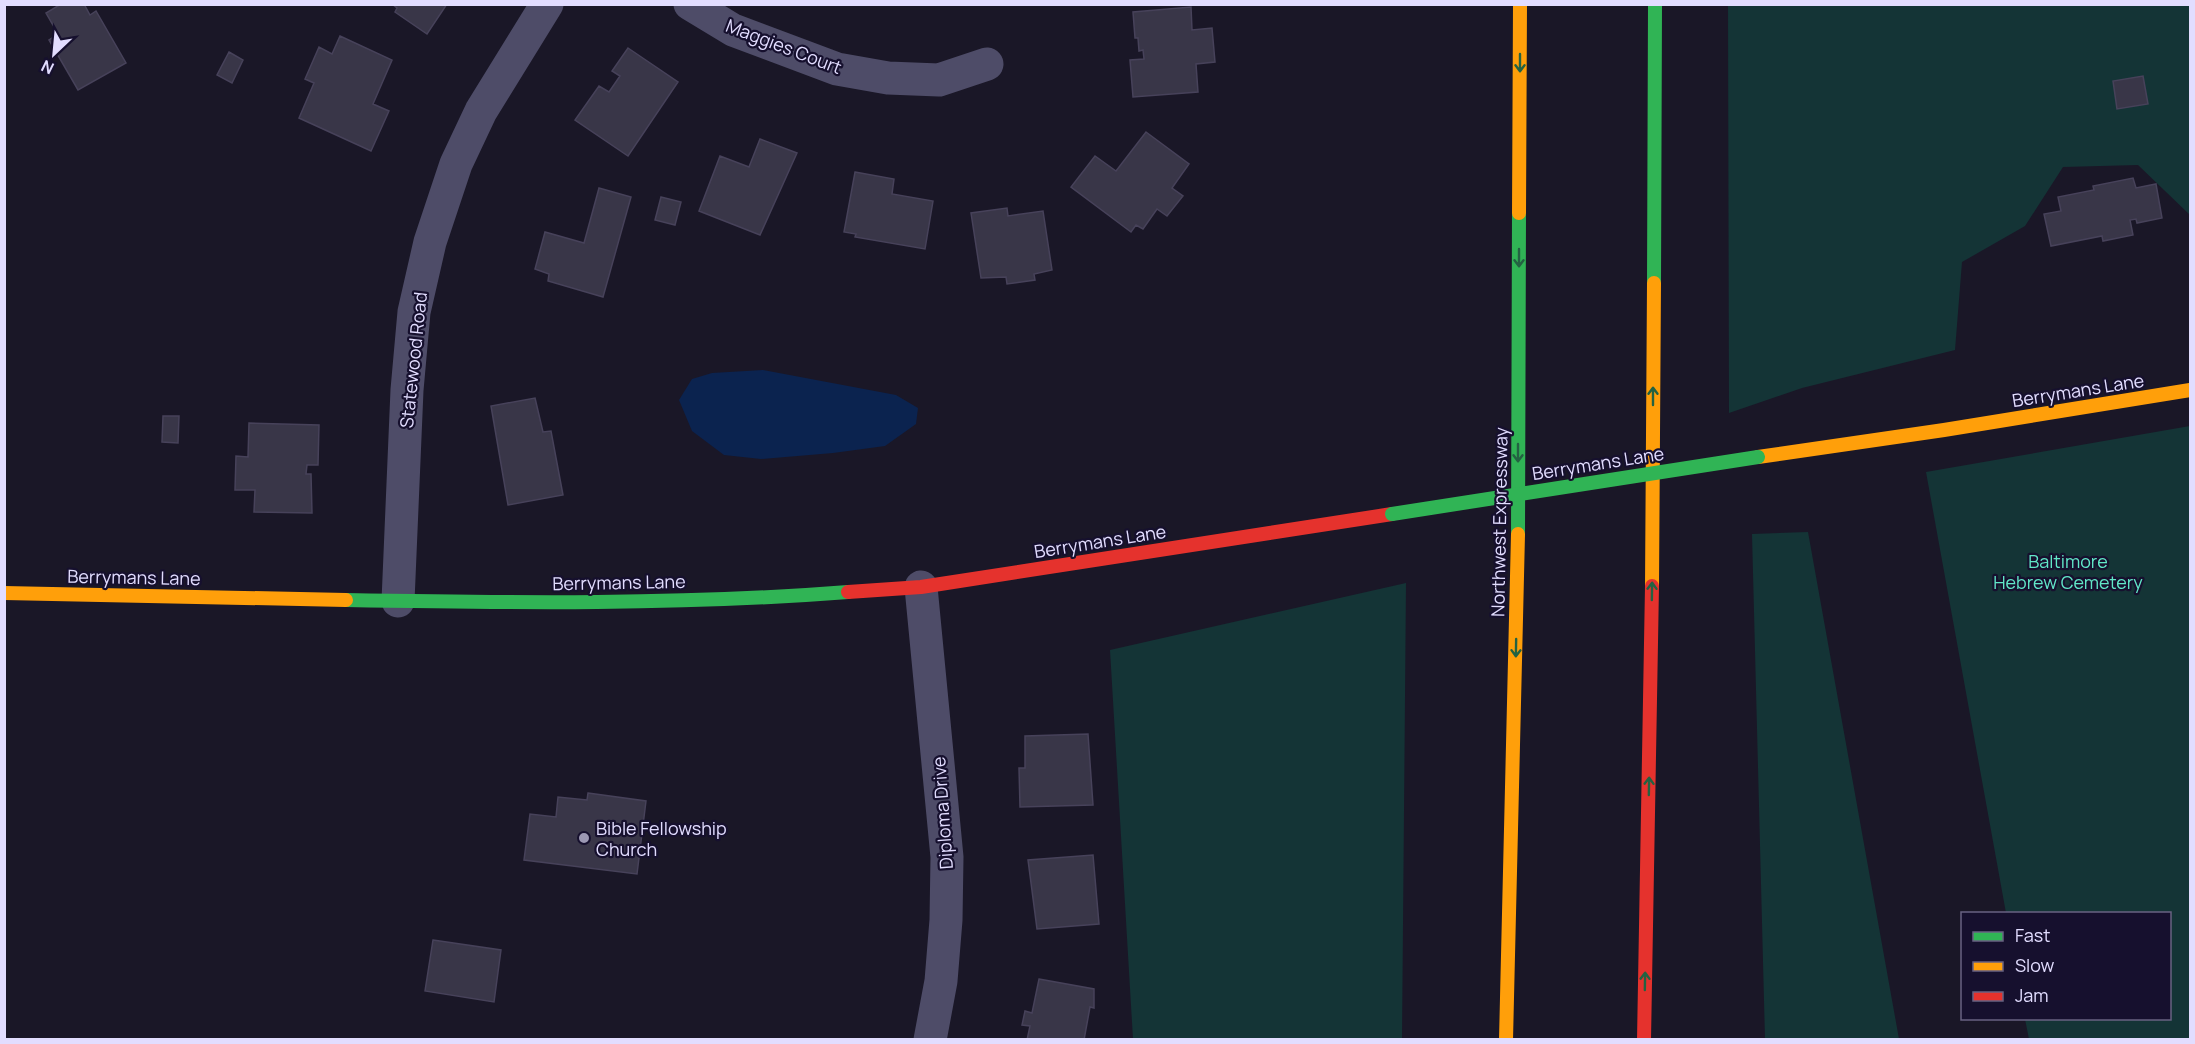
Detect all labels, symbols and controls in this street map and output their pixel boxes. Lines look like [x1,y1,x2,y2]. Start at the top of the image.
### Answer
street label: Maggies Court [723,13,845,79]
north arrow [24,24,84,84]
one-way arrow [1514,52,1525,72]
text: N [37,55,57,80]
one-way arrow [1513,247,1525,267]
street label: Statewood Road [394,291,432,429]
street label: Berrymans Lane [2010,368,2146,412]
one-way arrow [1647,387,1659,407]
street label: Northwest Expressway [1485,427,1513,617]
street label: Berrymans Lane [1530,441,1666,485]
one-way arrow [1512,442,1524,462]
street label: Berrymans Lane [1032,519,1168,563]
park label: Baltimore Hebrew Cemetery [1993,549,2143,594]
street label: Berrymans Lane [67,564,201,590]
street label: Berrymans Lane [552,569,686,595]
one-way arrow [1646,582,1658,602]
one-way arrow [1510,637,1521,657]
street label: Diploma Drive [926,756,958,870]
one-way arrow [1643,777,1654,797]
place label: Bible Fellowship Church [596,816,727,861]
marker: Bible Fellowship Church [577,831,591,845]
legend [1961,912,2171,1020]
text: Fast [2015,923,2050,947]
text: Slow [2015,953,2055,977]
one-way arrow [1639,972,1651,992]
text: Jam [2015,983,2049,1007]

